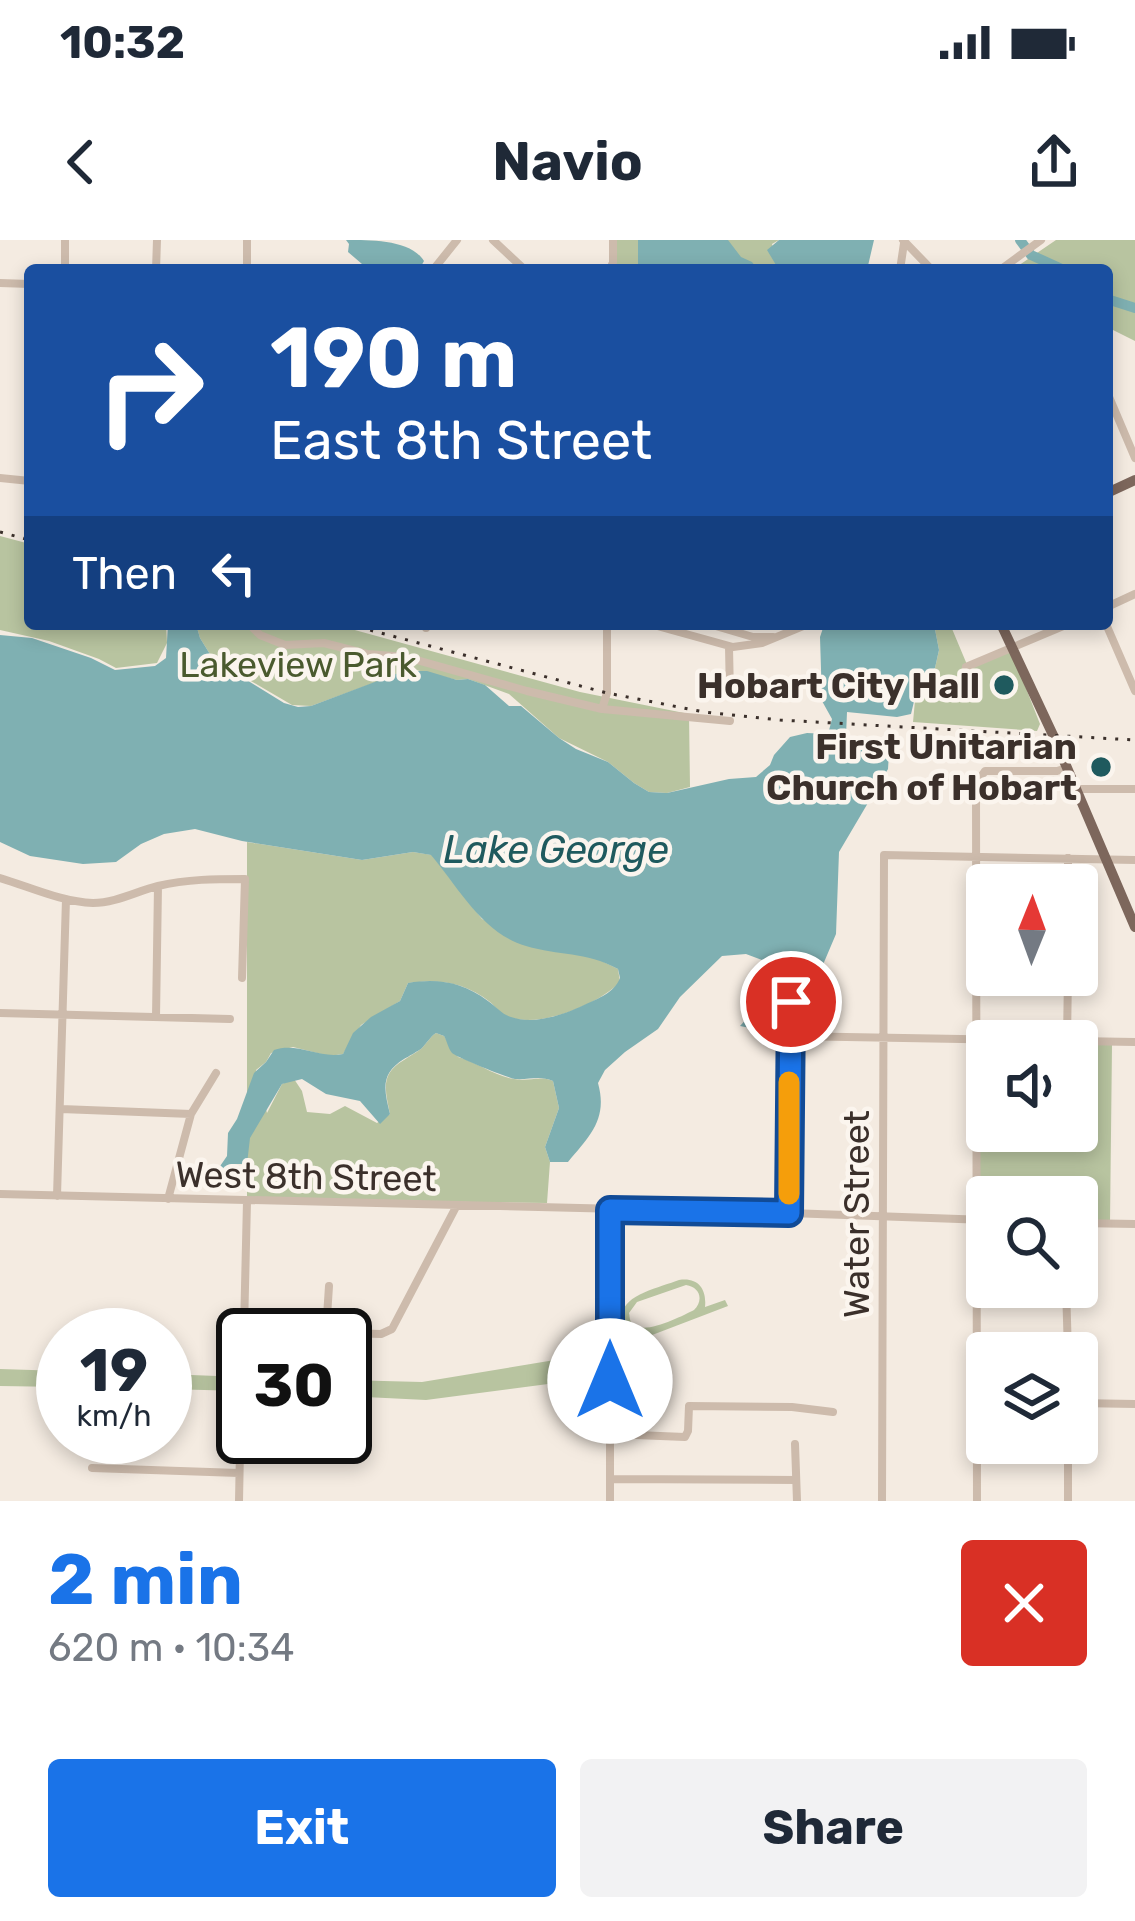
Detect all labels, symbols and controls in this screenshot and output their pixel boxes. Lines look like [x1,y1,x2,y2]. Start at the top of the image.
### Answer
text: 10:32 [60,16,185,69]
icon: back [48,129,114,195]
icon: share [1021,129,1087,195]
text: Navio [492,130,643,194]
text: 190 m [270,308,518,408]
icon: right [72,312,228,468]
text: East 8th Street [270,409,652,473]
icon: left [201,540,267,606]
text: Then [72,547,177,600]
park label: Lakeview Park [179,643,417,686]
place label: Hobart City Hall [697,664,980,707]
marker: Hobart City Hall [991,672,1017,698]
place label: First Unitarian Church of Hobart [766,725,1077,809]
marker: First Unitarian Church of Hobart [1088,754,1114,780]
water label: Lake George [443,827,669,873]
north arrow [966,864,1098,996]
map controls [966,864,1098,1464]
pin [740,951,842,1053]
icon: arrive [758,969,824,1035]
button: sound [966,1020,1098,1152]
street label: Water Street [835,1110,878,1318]
street label: West 8th Street [175,1153,437,1200]
button: search [966,1176,1098,1308]
speed limit sign: 30 [216,1308,372,1464]
position arrow [547,1318,673,1444]
button: layers [966,1332,1098,1464]
text: 19 [80,1335,148,1406]
text: km/h [77,1398,151,1434]
text: 2 min [48,1537,243,1622]
button: close [961,1540,1087,1666]
text: 620 m · 10:34 [48,1625,294,1671]
button: Exit [48,1759,556,1897]
button: Share [580,1759,1087,1897]

